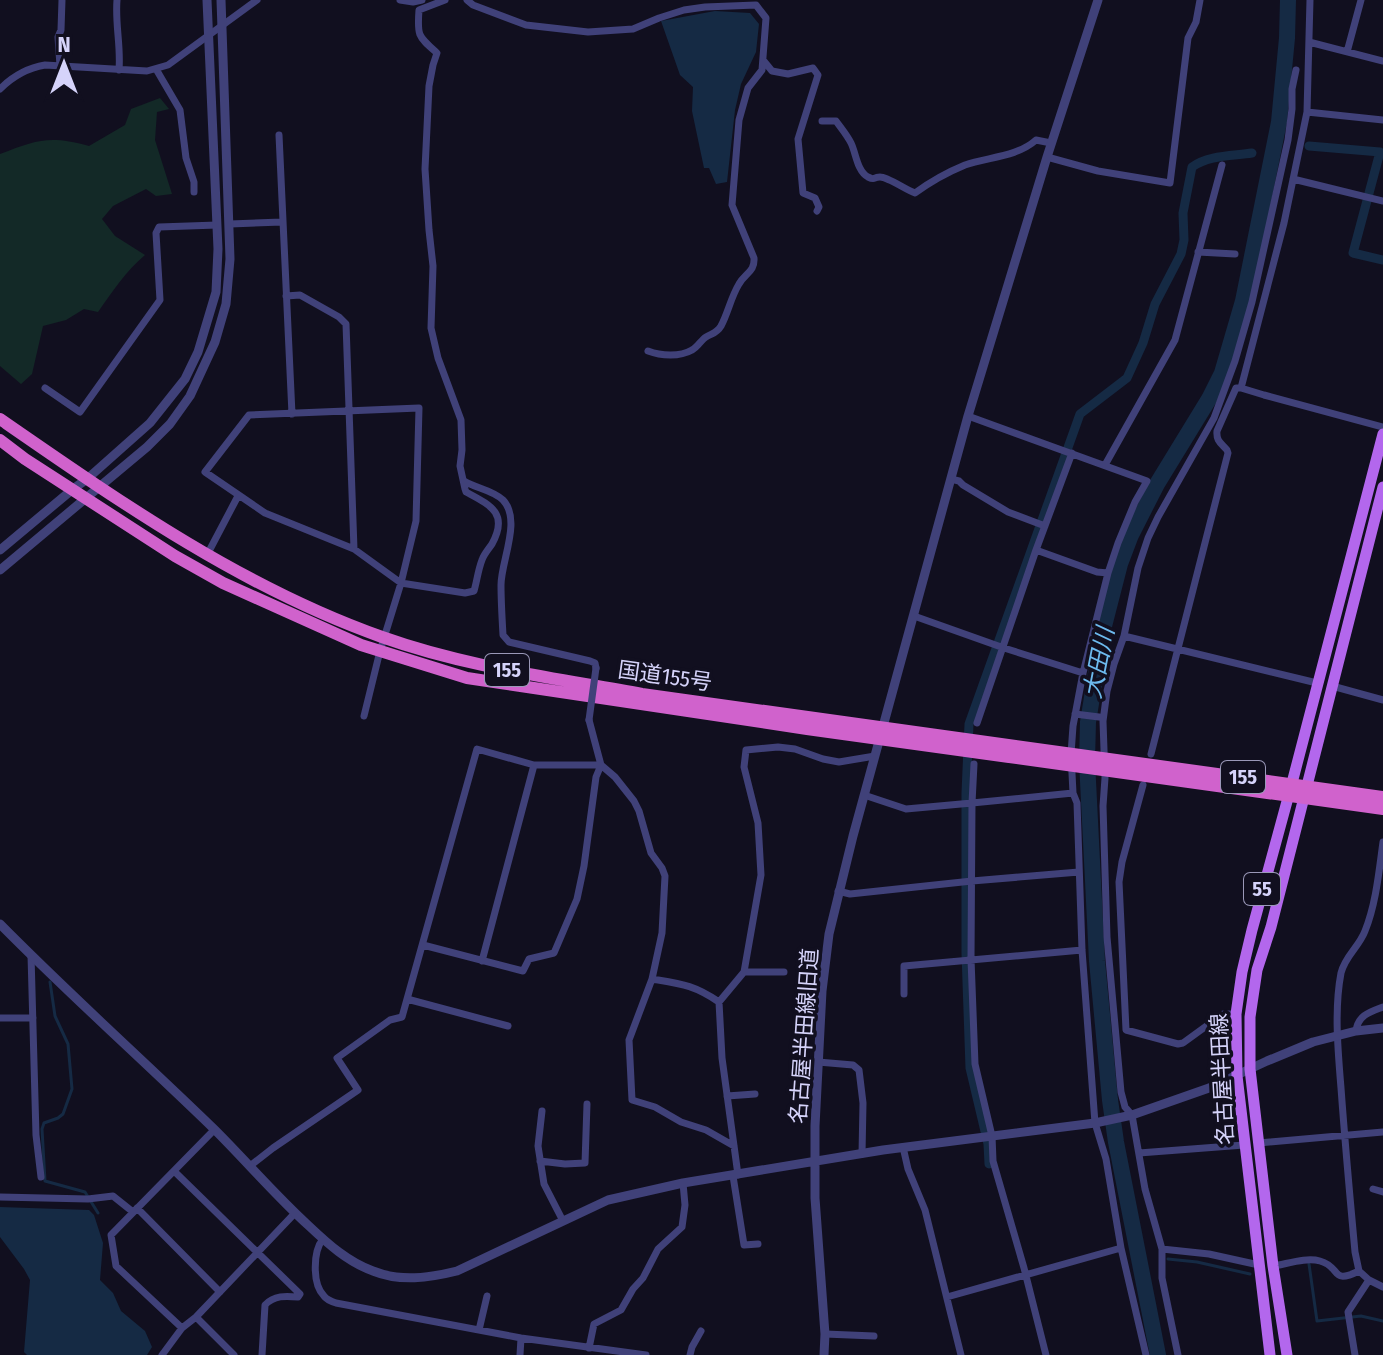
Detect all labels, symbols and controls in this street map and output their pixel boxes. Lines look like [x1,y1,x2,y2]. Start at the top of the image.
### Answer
north arrow [24,24,104,104]
text: N [57,31,71,58]
water label: 大田川 [1078,622,1120,701]
road number: 155 [485,654,529,686]
street label: 国道155号 [616,656,714,696]
road number: 155 [1221,761,1265,793]
road number: 55 [1244,873,1280,905]
street label: 名古屋半田線旧道 [784,947,824,1125]
street label: 名古屋半田線 [1205,1012,1239,1146]

